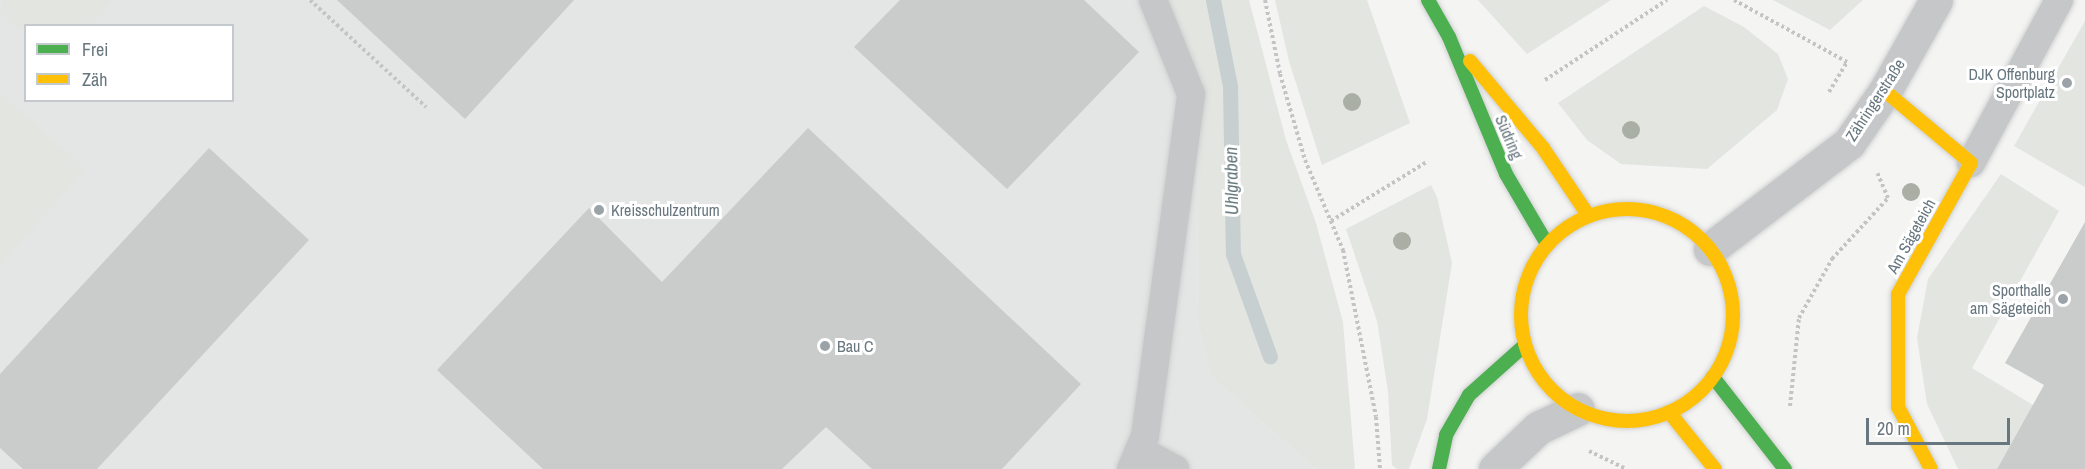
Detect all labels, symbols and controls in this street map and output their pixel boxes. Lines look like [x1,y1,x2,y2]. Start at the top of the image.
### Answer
legend [24,24,234,102]
text: Frei [82,37,108,62]
street label: Zähringerstraße [1841,55,1909,145]
place label: DJK Offenburg Sportplatz [1968,64,2055,102]
text: Zäh [82,67,107,92]
marker: DJK Offenburg Sportplatz [2060,76,2074,90]
street label: Südring [1491,112,1527,162]
water label: Uhlgraben [1221,147,1243,215]
street label: Am Sägeteich [1883,195,1939,277]
place label: Kreisschulzentrum [611,200,720,220]
marker: Kreisschulzentrum [592,203,606,217]
place label: Sporthalle am Sägeteich [1970,280,2051,318]
marker: Sporthalle am Sägeteich [2056,292,2070,306]
place label: Bau C [837,336,873,356]
marker: Bau C [818,339,832,353]
scale bar [1869,406,2013,444]
text: 20 m [1877,416,1910,441]

